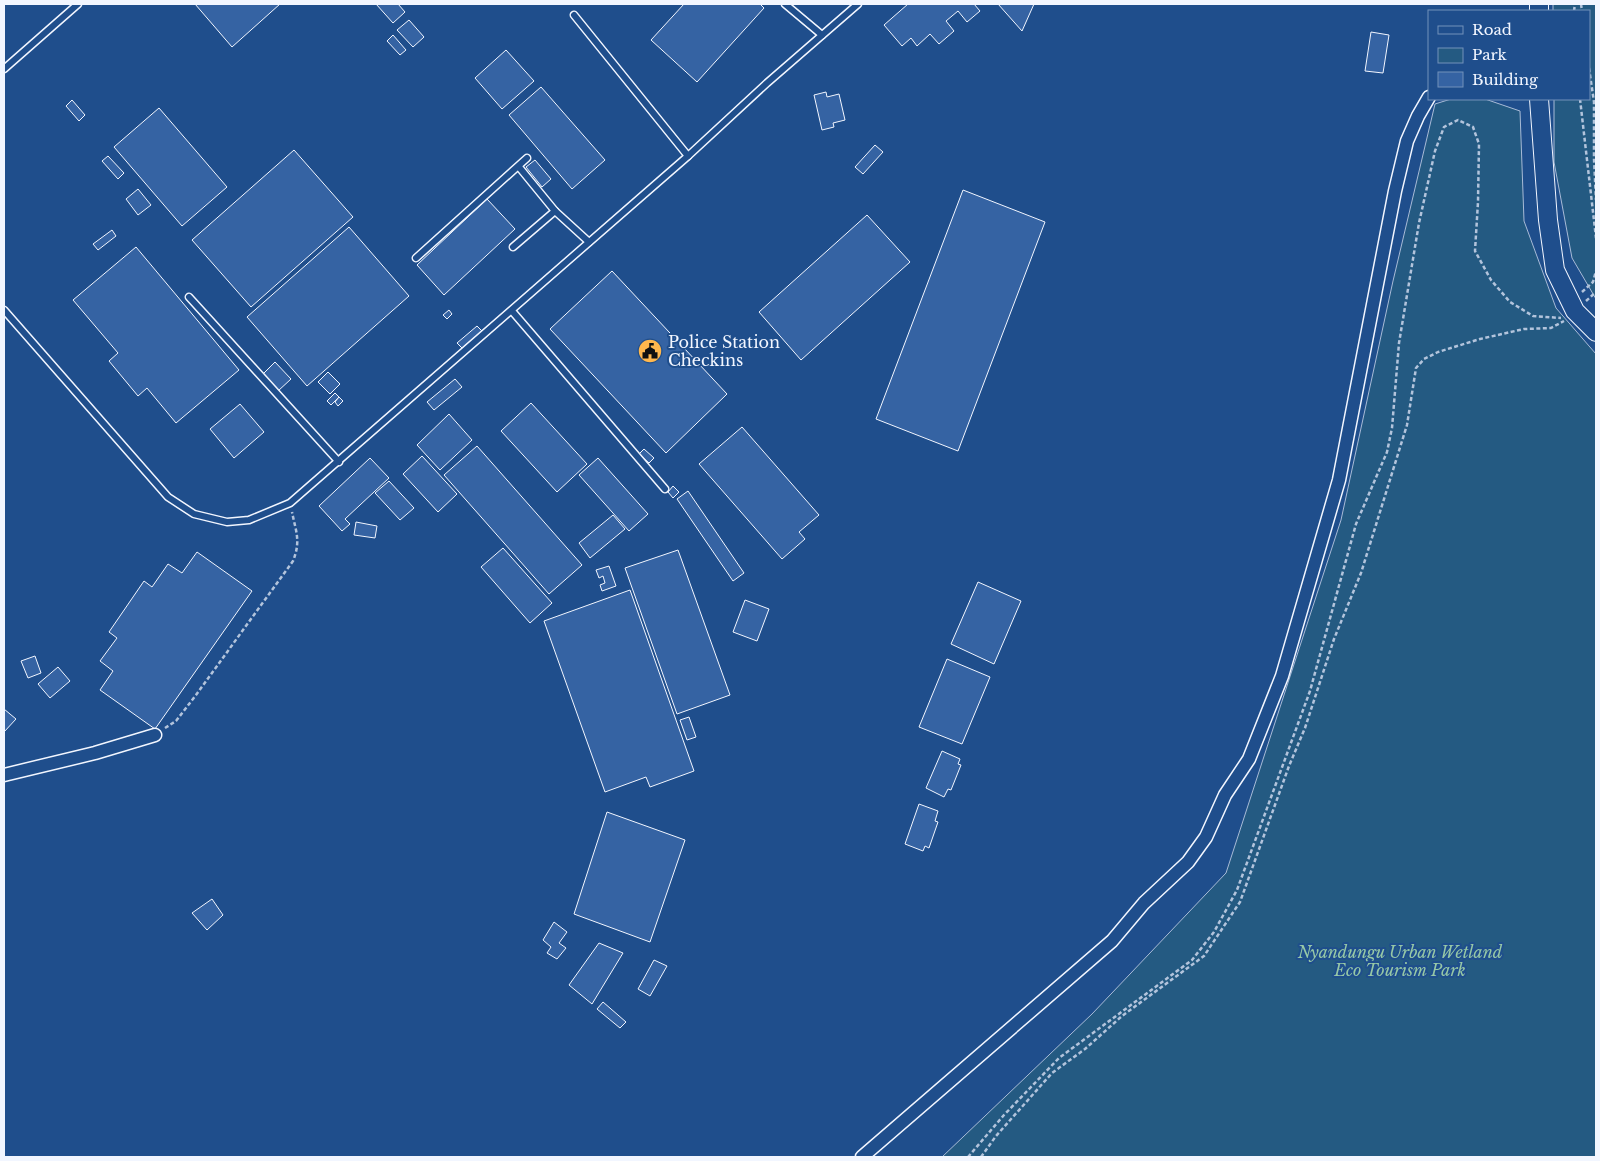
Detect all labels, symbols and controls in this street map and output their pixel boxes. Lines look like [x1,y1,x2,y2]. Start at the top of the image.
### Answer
legend [1428,10,1590,100]
text: Road [1472,20,1512,39]
text: Park [1472,45,1508,64]
text: Building [1472,70,1539,89]
place label: Police Station Checkins [668,332,780,370]
public building icon: Police Station Checkins [637,338,663,364]
park label: Nyandungu Urban Wetland Eco Tourism Park [1297,942,1503,980]

